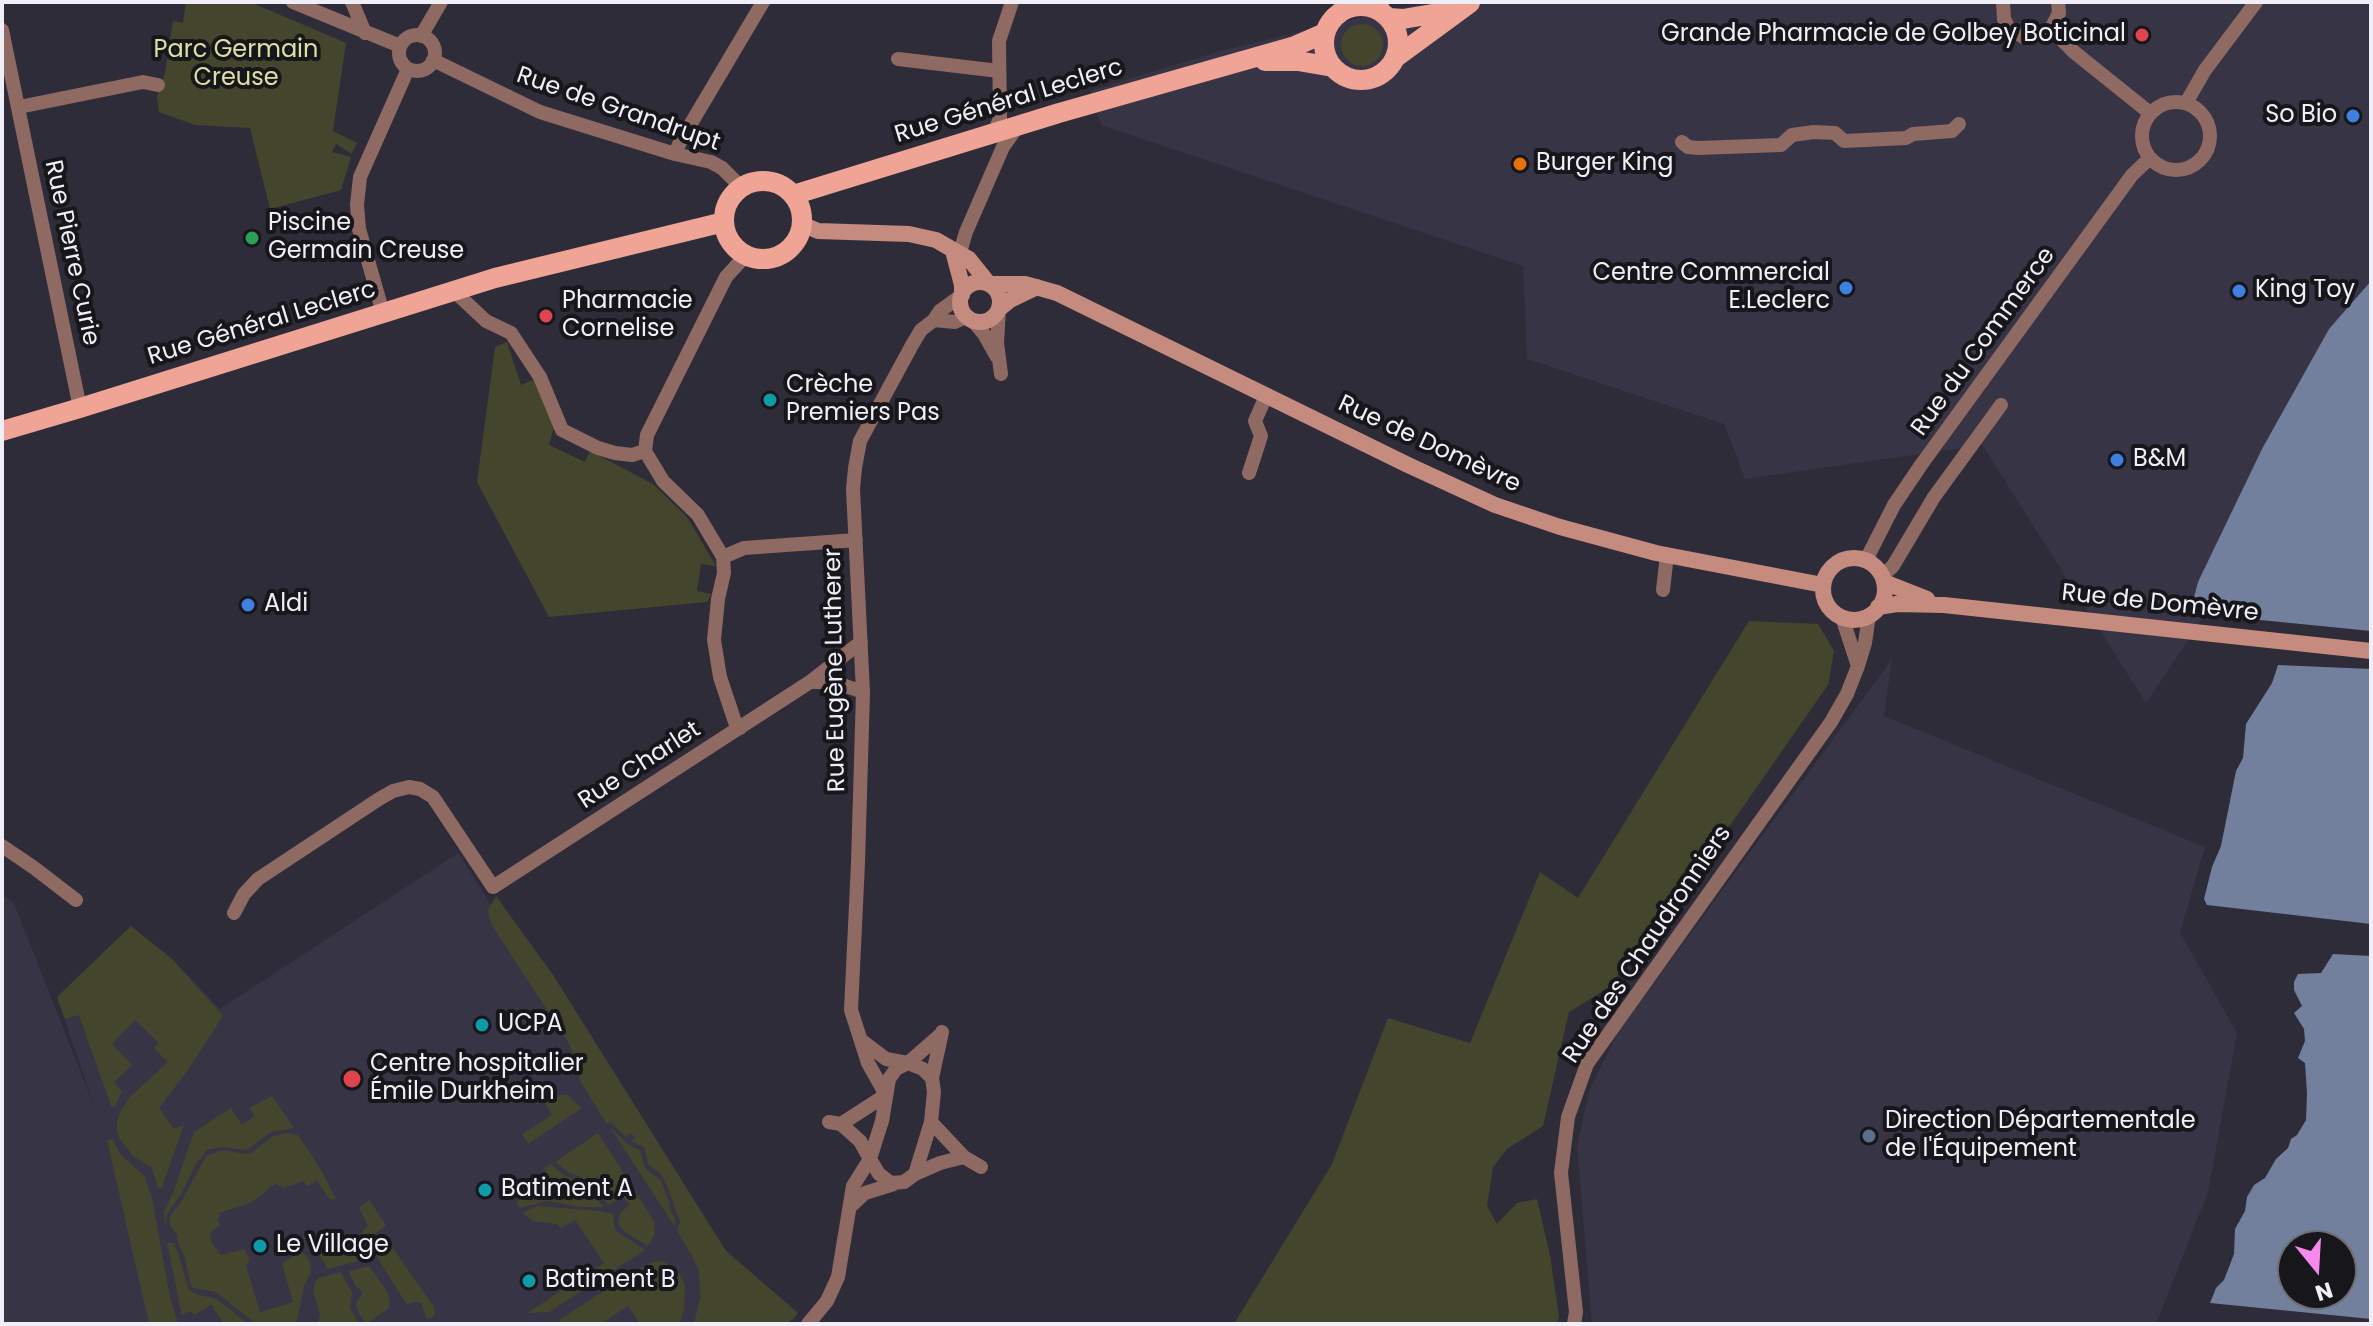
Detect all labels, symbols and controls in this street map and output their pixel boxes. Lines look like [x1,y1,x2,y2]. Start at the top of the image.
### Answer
place label: Grande Pharmacie de Golbey Boticinal [1661,21,2126,49]
marker: Grande Pharmacie de Golbey Boticinal [2133,26,2151,44]
park label: Parc Germain Creuse [154,37,318,93]
street label: Rue Général Leclerc [892,54,1126,150]
street label: Rue de Grandrupt [512,62,724,158]
place label: So Bio [2265,102,2337,130]
marker: So Bio [2344,107,2362,125]
place label: Burger King [1536,150,1673,178]
marker: Burger King [1511,155,1529,173]
street label: Rue Pierre Curie [37,158,105,348]
place label: Piscine Germain Creuse [268,210,464,266]
marker: Piscine Germain Creuse [243,229,261,247]
street label: Rue du Commerce [1906,242,2062,442]
place label: Centre Commercial E.Leclerc [1592,260,1830,316]
street label: Rue Général Leclerc [145,276,379,372]
place label: King Toy [2255,277,2355,305]
marker: Centre Commercial E.Leclerc [1837,279,1855,297]
marker: King Toy [2230,282,2248,300]
place label: Pharmacie Cornelise [562,288,693,344]
marker: Pharmacie Cornelise [537,307,555,325]
place label: Crèche Premiers Pas [786,372,940,428]
street label: Rue de Domèvre [1333,390,1525,500]
marker: Crèche Premiers Pas [761,391,779,409]
place label: B&M [2133,446,2186,474]
marker: B&M [2108,451,2126,469]
street label: Rue Eugène Lutherer [819,548,853,792]
street label: Rue de Domèvre [2060,579,2260,629]
place label: Aldi [264,591,308,619]
marker: Aldi [239,596,257,614]
street label: Rue Charlet [574,716,706,816]
street label: Rue des Chaudronniers [1558,821,1738,1069]
place label: UCPA [498,1011,563,1039]
marker: UCPA [473,1016,491,1034]
place label: Centre hospitalier Émile Durkheim [370,1051,584,1107]
marker: Centre hospitalier Émile Durkheim [341,1068,363,1090]
place label: Direction Départementale de l'Équipement [1885,1108,2196,1164]
marker: Direction Départementale de l'Équipement [1860,1127,1878,1145]
place label: Batiment A [501,1176,633,1204]
marker: Batiment A [476,1181,494,1199]
north arrow [2277,1230,2357,1310]
place label: Le Village [276,1232,389,1260]
marker: Le Village [251,1237,269,1255]
place label: Batiment B [545,1267,675,1295]
marker: Batiment B [520,1272,538,1290]
text: N [2311,1274,2337,1309]

